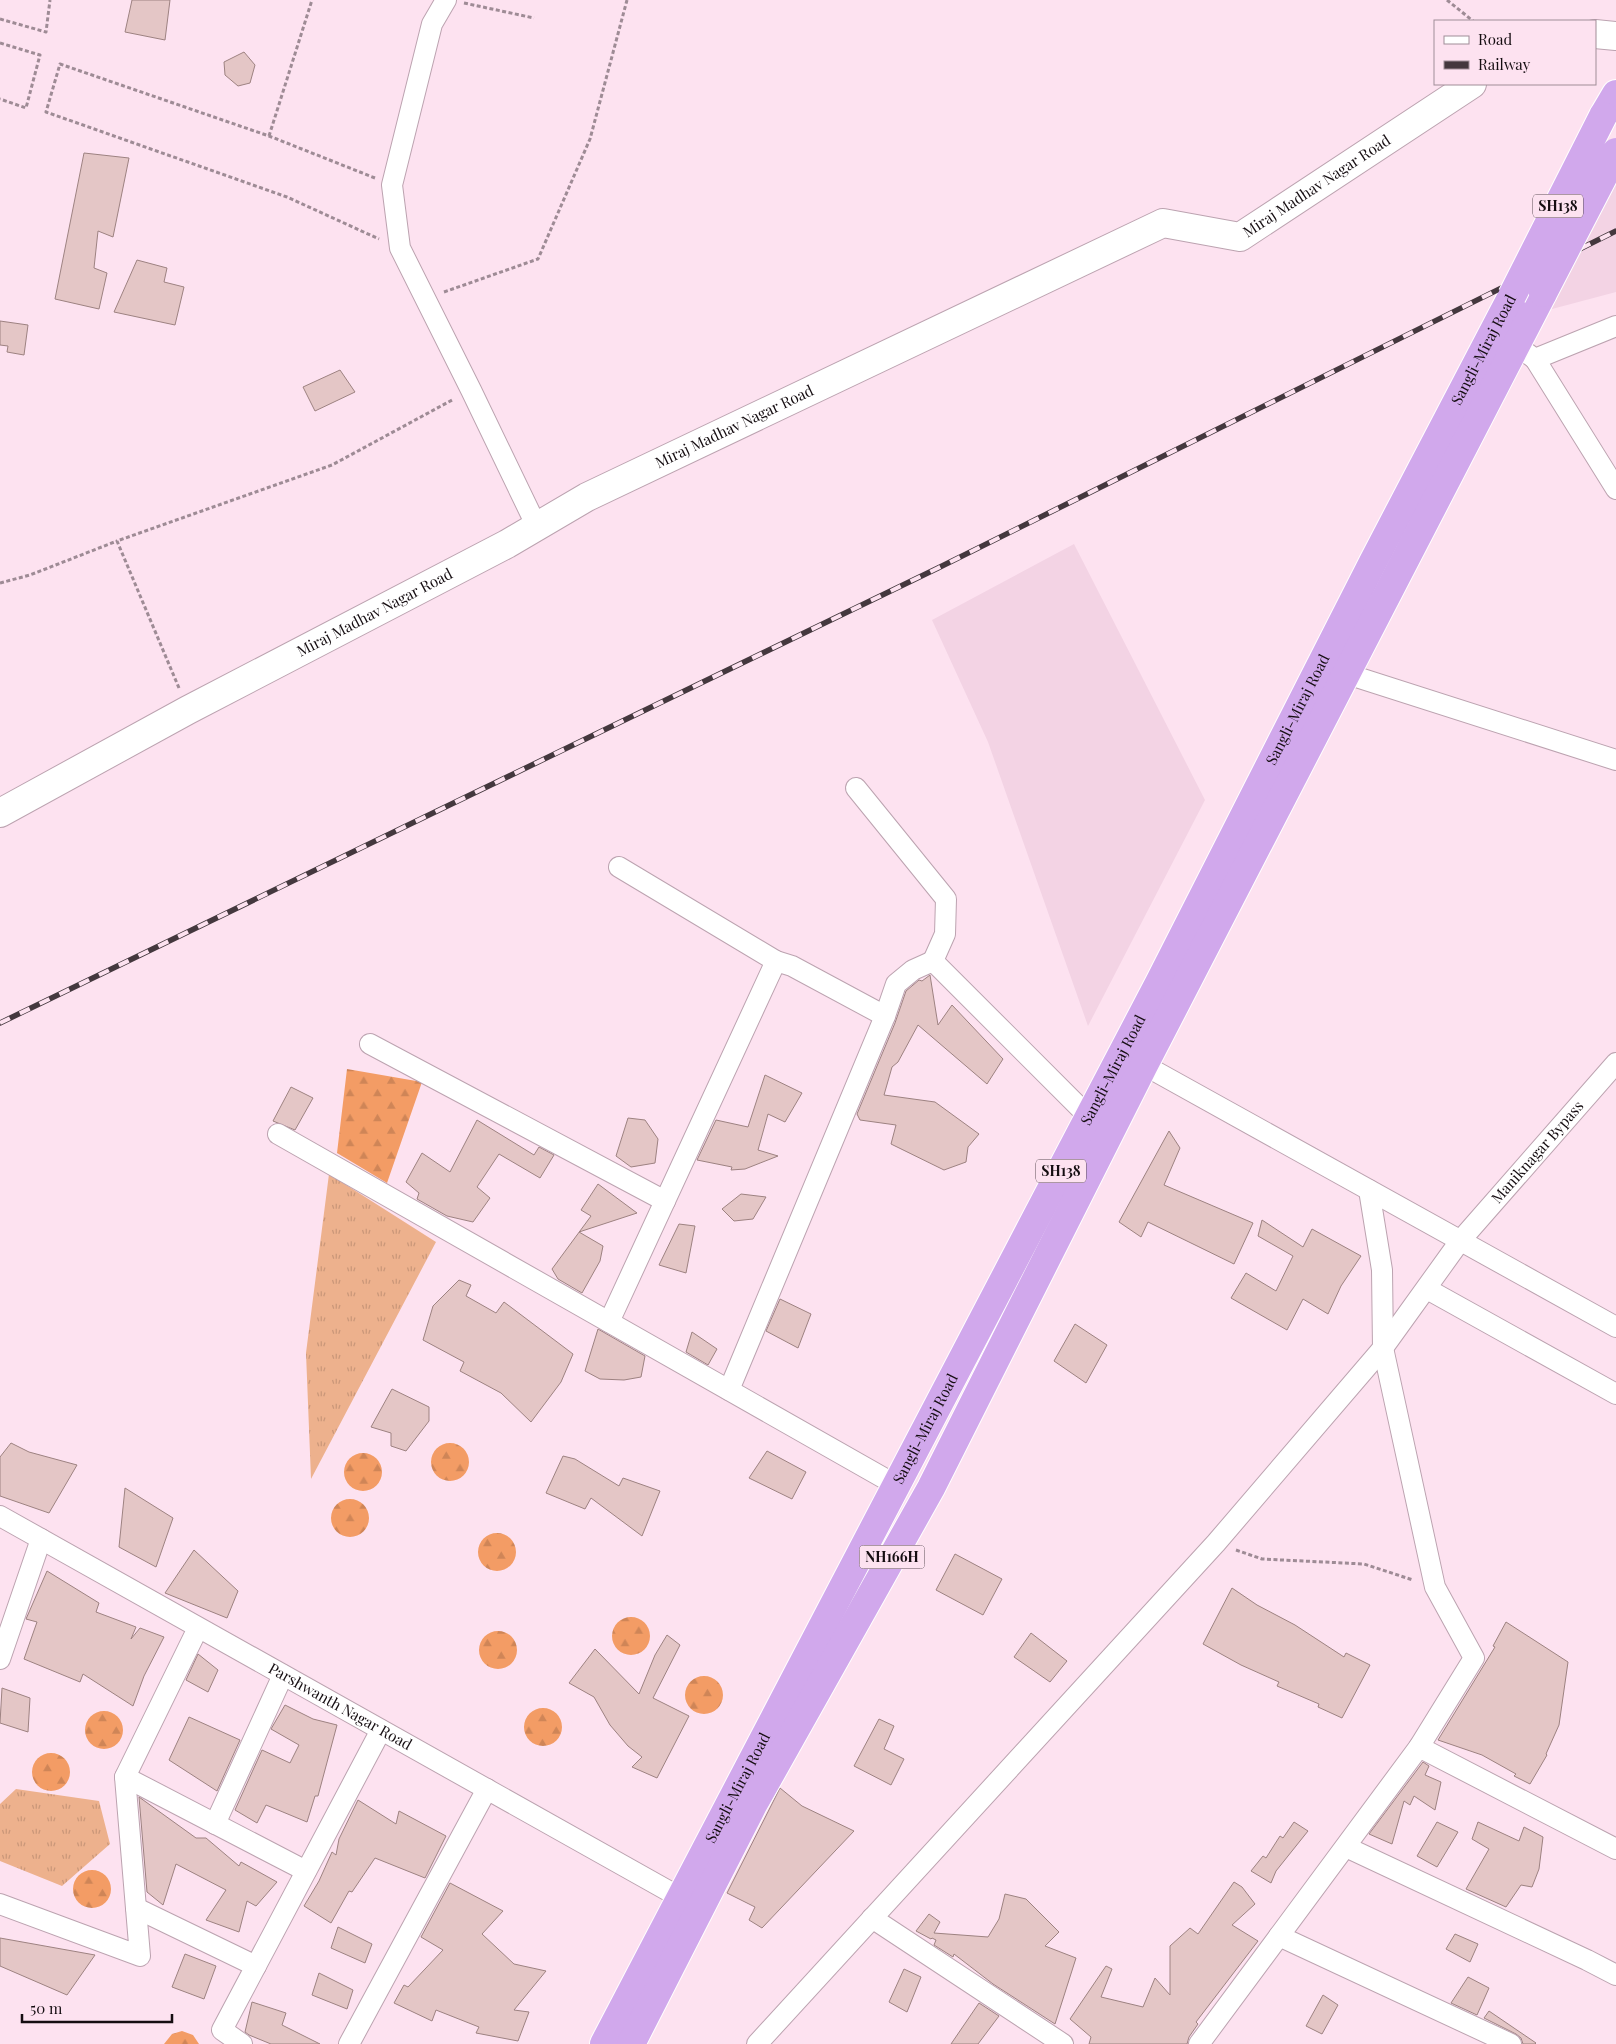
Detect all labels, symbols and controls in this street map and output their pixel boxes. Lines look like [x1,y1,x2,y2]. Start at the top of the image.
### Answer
legend [1434,20,1596,85]
text: Road [1478,29,1512,49]
text: Railway [1478,54,1531,74]
street label: Miraj Madhav Nagar Road [1239,129,1394,241]
road number: SH138 [1533,195,1583,218]
street label: Sangli-Miraj Road [1446,291,1520,408]
street label: Miraj Madhav Nagar Road [652,380,817,472]
street label: Miraj Madhav Nagar Road [293,563,456,661]
street label: Sangli-Miraj Road [1261,650,1334,768]
street label: Sangli-Miraj Road [1075,1011,1150,1128]
street label: Maniknagar Bypass [1487,1096,1587,1207]
road number: SH138 [1036,1160,1086,1182]
street label: Sangli-Miraj Road [888,1370,962,1487]
road number: NH166H [860,1545,924,1568]
street label: Parshwanth Nagar Road [265,1658,416,1754]
street label: Sangli-Miraj Road [700,1729,774,1846]
scale bar [22,1992,172,2024]
text: 50 m [30,1998,63,2018]

